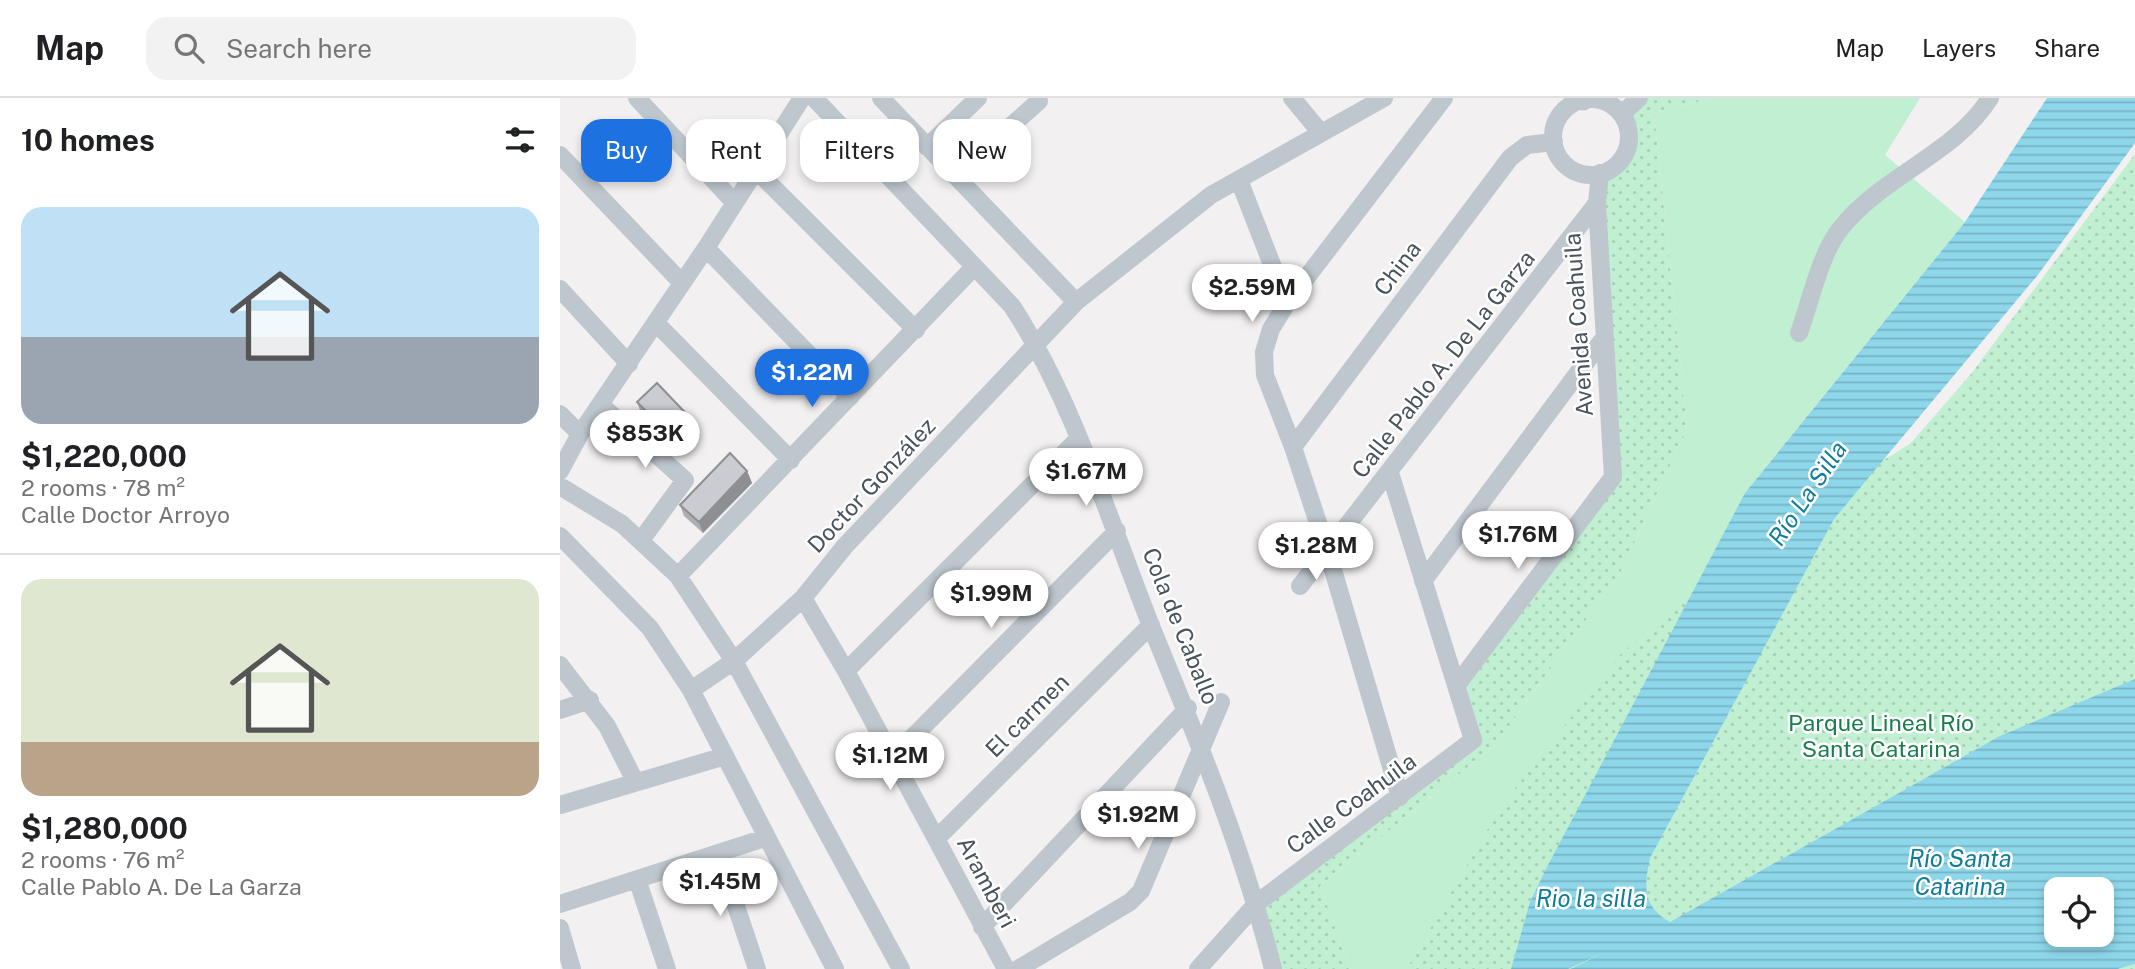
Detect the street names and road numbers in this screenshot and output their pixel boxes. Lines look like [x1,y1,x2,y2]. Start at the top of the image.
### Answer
street label: Avenida Coahuila [1558,232,1598,418]
street label: China [1368,236,1426,300]
street label: Calle Pablo A. De La Garza [1346,245,1540,483]
street label: Doctor González [802,412,940,558]
street label: Cola de Caballo [1137,544,1225,708]
street label: El carmen [980,668,1074,762]
street label: Calle Coahuila [1281,747,1421,859]
street label: Aramberi [952,832,1022,932]

